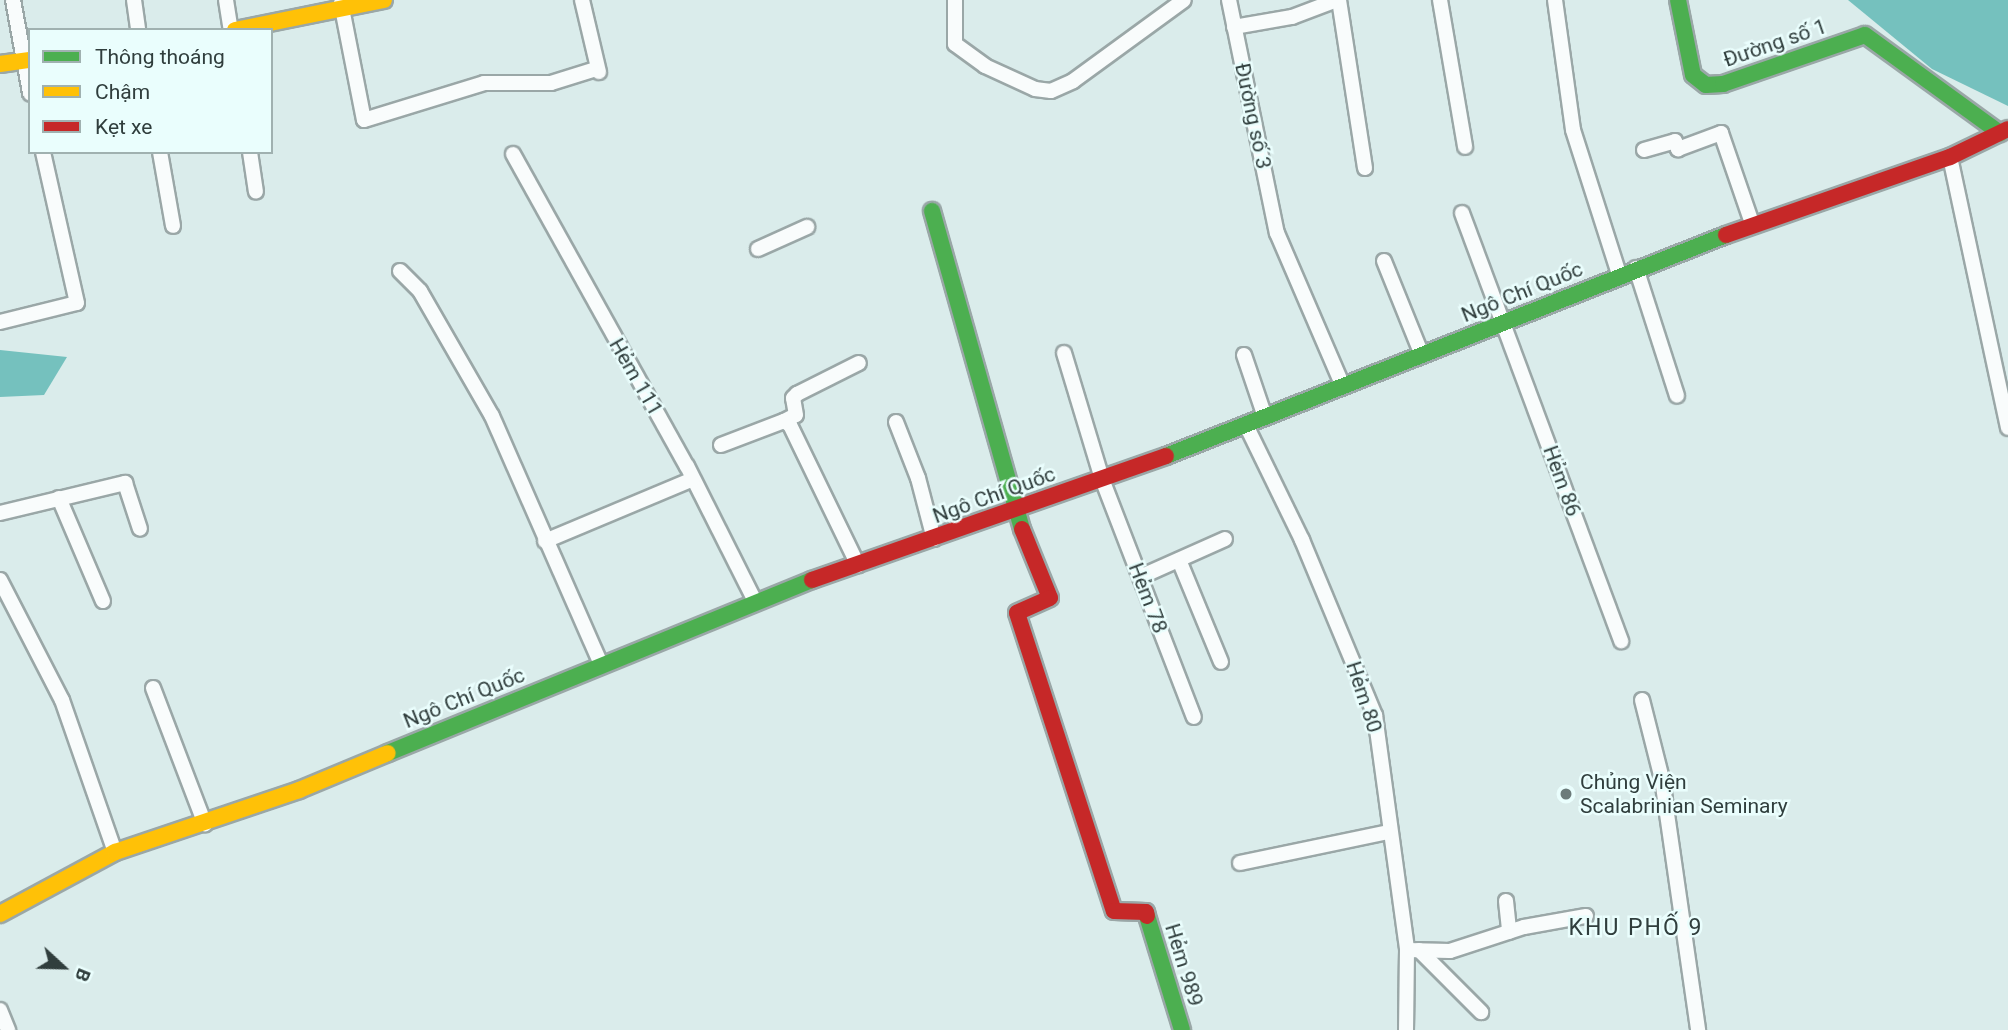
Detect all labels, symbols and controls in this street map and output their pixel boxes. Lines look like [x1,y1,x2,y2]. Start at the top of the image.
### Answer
street label: Đường số 1 [1720,14,1830,72]
legend [28,28,273,154]
text: Thông thoáng [95,45,225,69]
street label: Đường số 3 [1229,61,1277,171]
text: Chậm [95,80,150,104]
text: Kẹt xe [95,115,152,139]
street label: Ngô Chí Quốc [1458,256,1586,328]
street label: Hẻm 111 [604,334,668,420]
street label: Hẻm 86 [1538,442,1586,520]
street label: Ngô Chí Quốc [929,461,1059,529]
street label: Hẻm 78 [1123,559,1173,637]
street label: Hẻm 80 [1341,658,1387,736]
street label: Ngô Chí Quốc [400,662,528,734]
place label: Chủng Viện Scalabrinian Seminary [1580,769,1788,819]
marker: Chủng Viện Scalabrinian Seminary [1558,786,1574,802]
district label: KHU PHỐ 9 [1570,914,1702,942]
street label: Hẻm 989 [1160,921,1208,1009]
north arrow [28,932,98,1002]
text: B [70,965,96,985]

